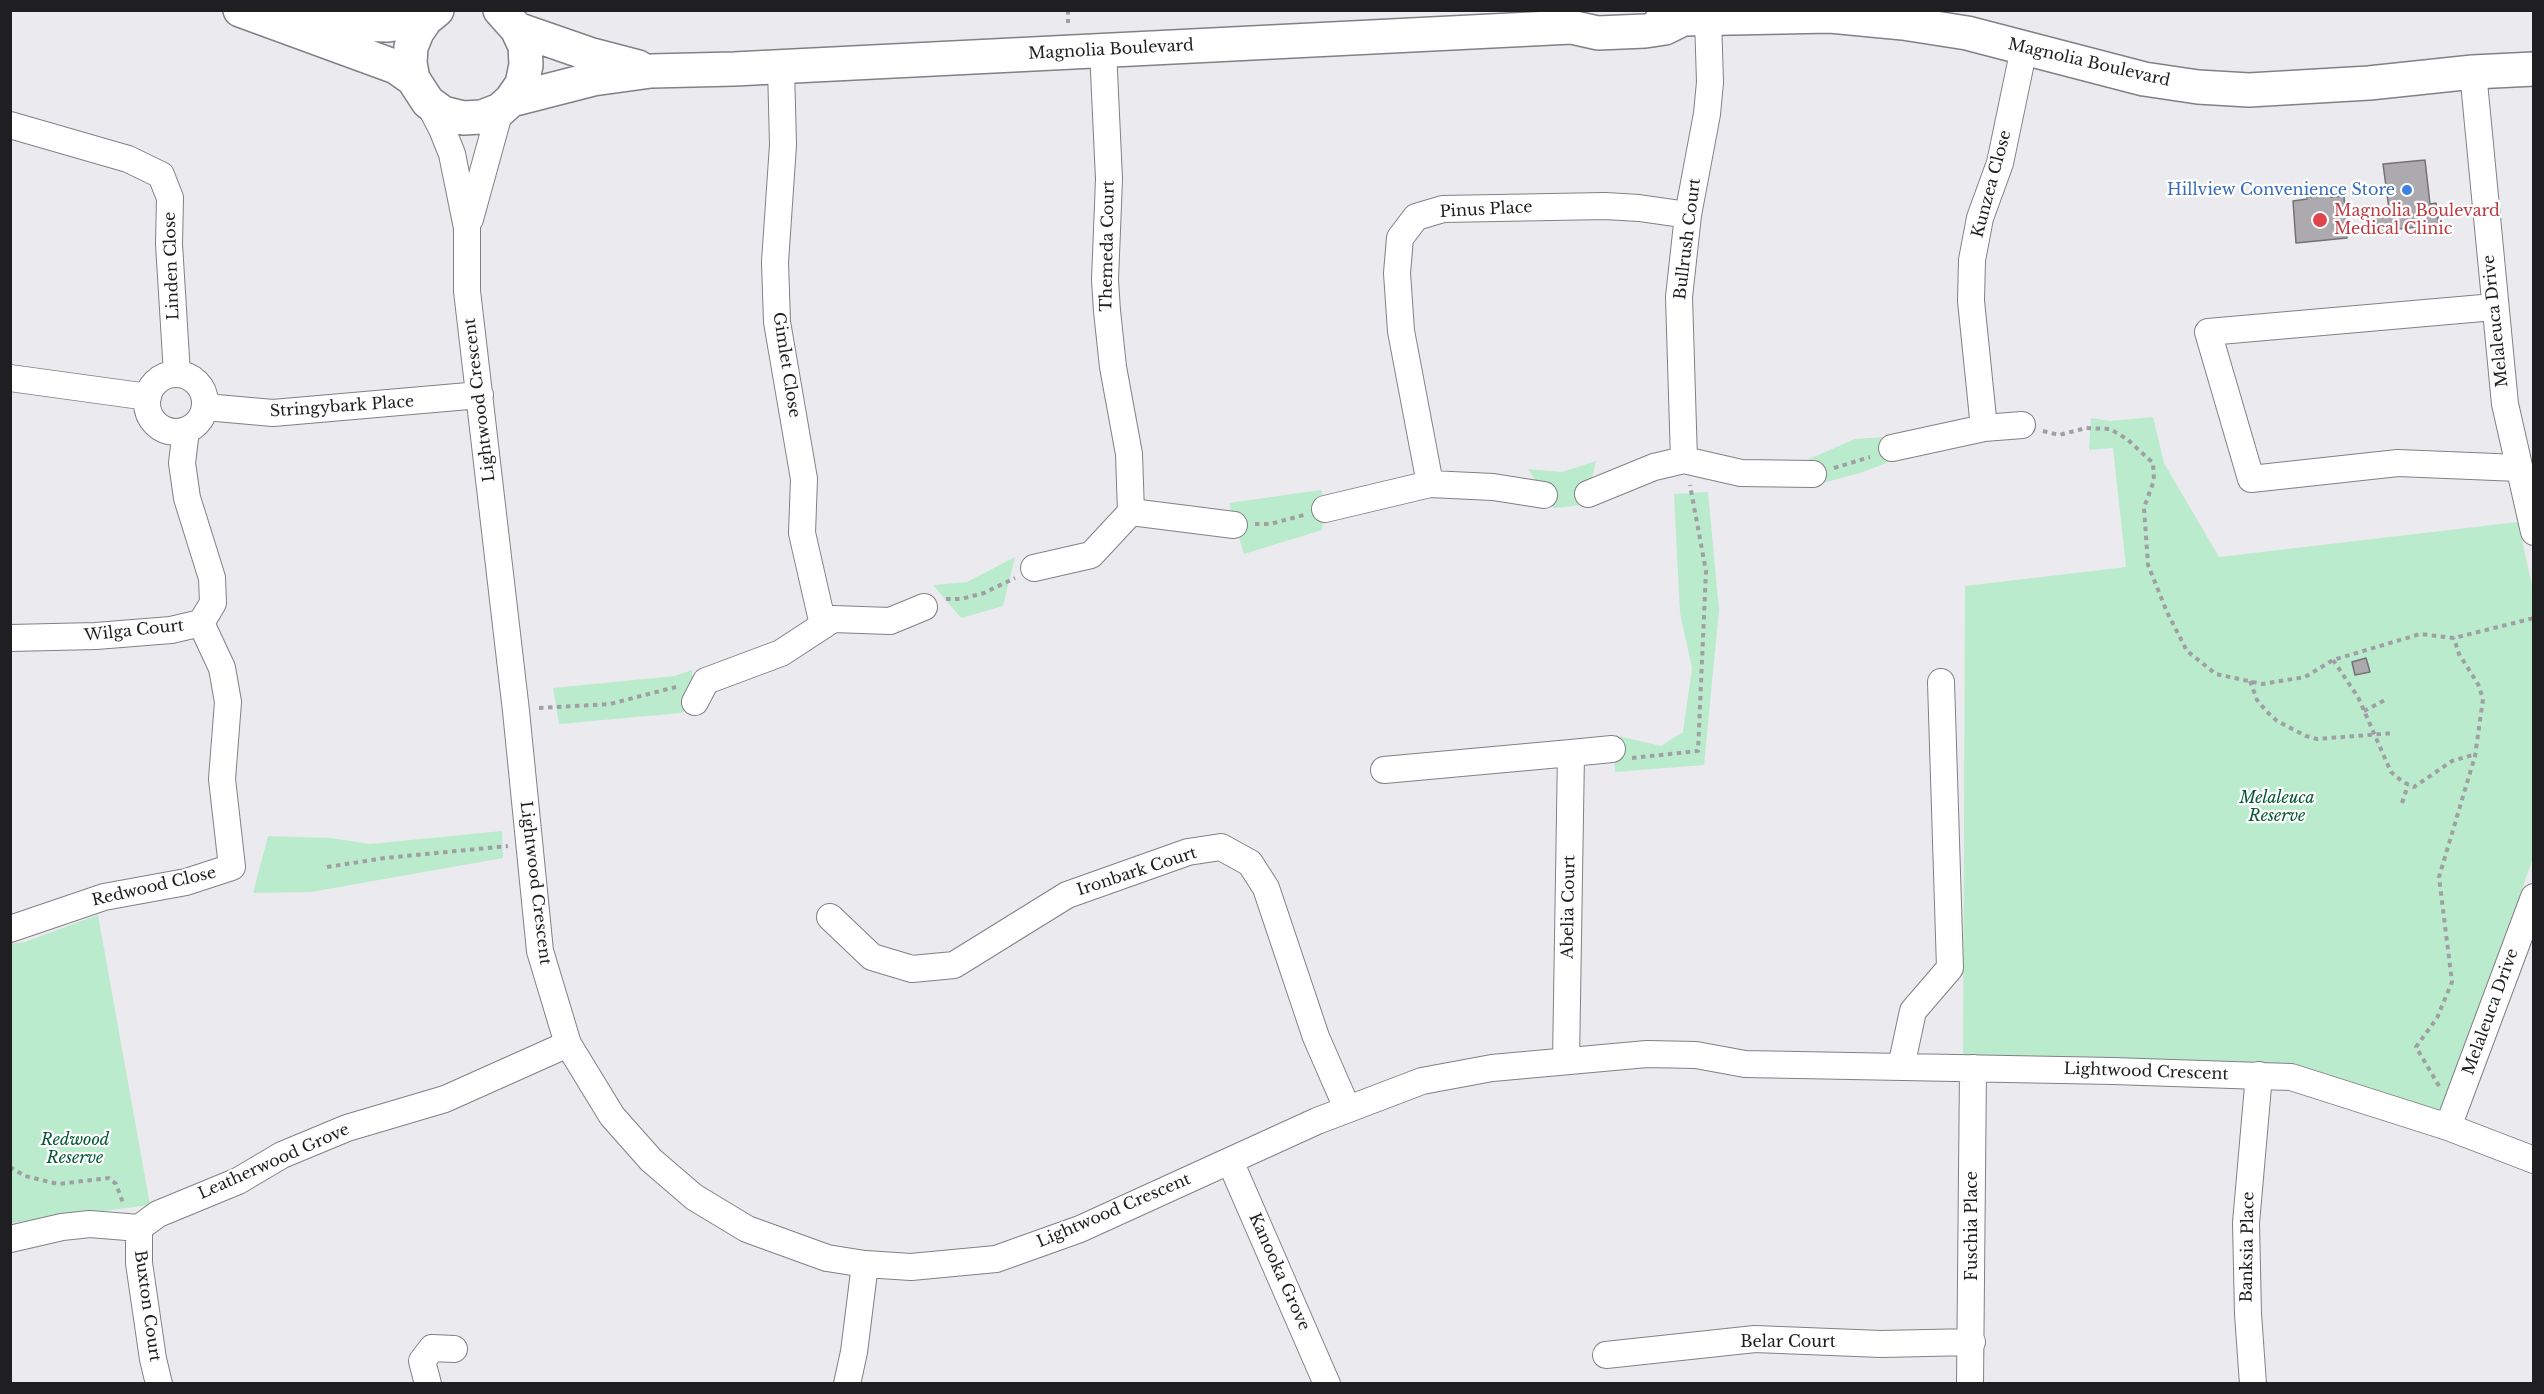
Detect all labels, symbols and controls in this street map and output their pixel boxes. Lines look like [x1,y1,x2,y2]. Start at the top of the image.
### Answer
street label: Magnolia Boulevard [2006,35,2172,91]
street label: Magnolia Boulevard [1028,36,1194,64]
street label: Kunzea Close [1968,128,2016,240]
street label: Bullrush Court [1671,177,1705,301]
street label: Themeda Court [1097,180,1119,312]
place label: Hillview Convenience Store [2167,180,2395,200]
marker: Hillview Convenience Store [2400,183,2414,197]
street label: Pinus Place [1439,198,1533,222]
place label: Magnolia Boulevard Medical Clinic [2334,201,2500,239]
street label: Linden Close [161,211,183,321]
marker: Magnolia Boulevard Medical Clinic [2311,211,2329,229]
street label: Melaleuca Drive [2479,254,2513,388]
street label: Gimlet Close [768,311,804,419]
street label: Lightwood Crescent [460,317,500,483]
street label: Stringybark Place [269,392,415,422]
street label: Wilga Court [83,616,185,646]
park label: Melaleuca Reserve [2239,788,2315,826]
street label: Lightwood Crescent [515,800,555,966]
street label: Ironbark Court [1075,844,1199,900]
street label: Abelia Court [1558,855,1580,959]
street label: Redwood Close [90,863,218,911]
street label: Melaleuca Drive [2459,946,2523,1078]
street label: Lightwood Crescent [2063,1060,2229,1084]
street label: Leatherwood Grove [196,1120,352,1204]
park label: Redwood Reserve [41,1130,109,1168]
street label: Lightwood Crescent [1034,1170,1194,1252]
street label: Fuschia Place [1962,1171,1982,1281]
street label: Banksia Place [2237,1191,2259,1303]
street label: Kanooka Grove [1244,1210,1314,1334]
street label: Buxton Court [130,1249,164,1363]
street label: Belar Court [1740,1332,1836,1352]

